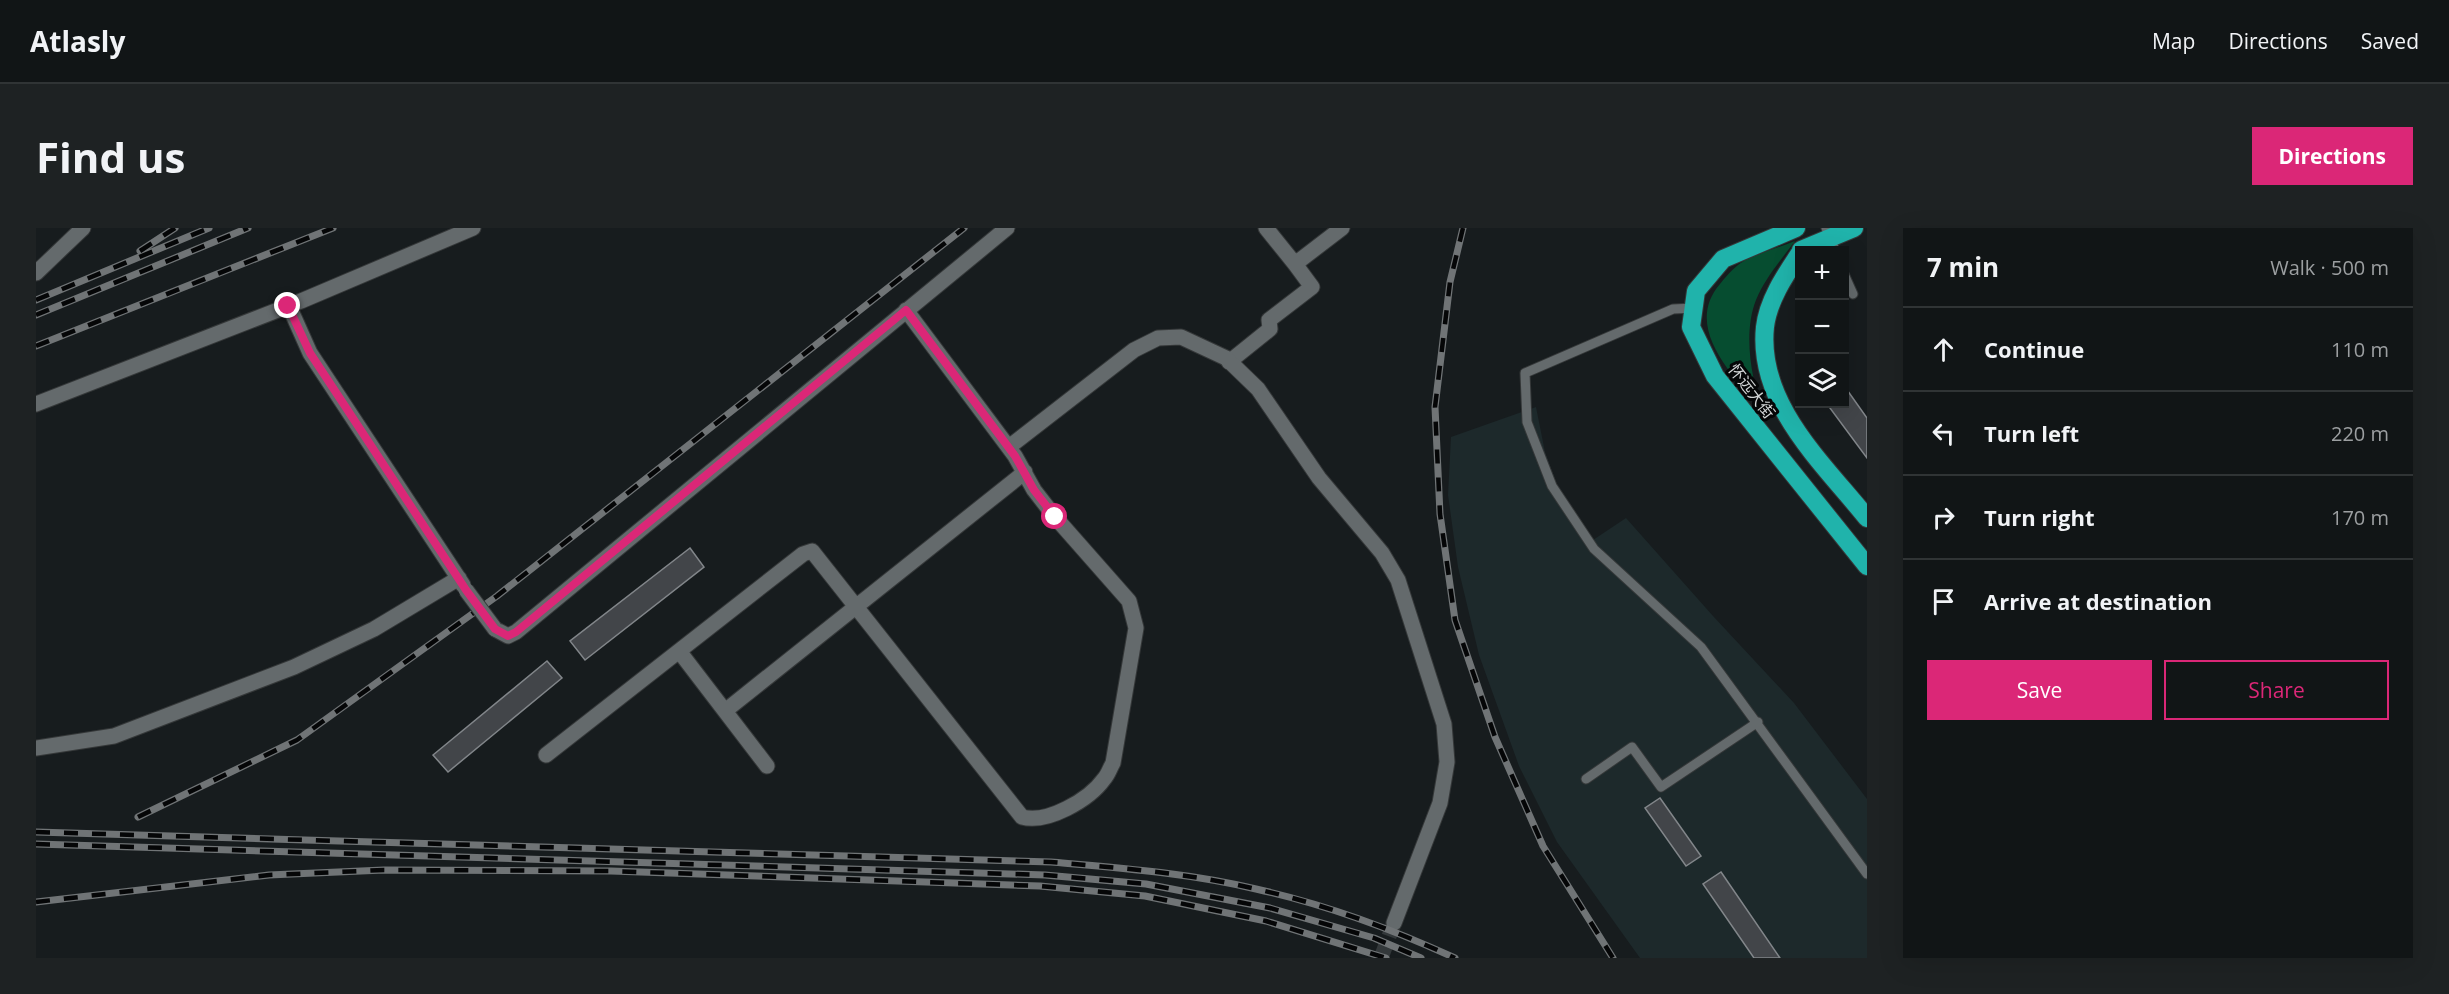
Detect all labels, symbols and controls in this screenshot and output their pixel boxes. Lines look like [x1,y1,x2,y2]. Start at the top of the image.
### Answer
text: Atlasly [30,22,125,60]
text: Map [2152,27,2195,55]
text: Directions [2228,27,2328,55]
text: Saved [2361,27,2419,55]
button: Directions [2252,127,2413,185]
text: Find us [36,128,185,185]
map controls [1795,246,1849,408]
button: + [1795,246,1849,300]
text: 7 min [1927,249,1999,285]
text: Walk · 500 m [2270,254,2389,281]
route end [274,292,300,318]
button: − [1795,300,1849,354]
icon: ahead [1927,333,1960,366]
text: Continue [1984,334,2084,364]
text: 110 m [2331,336,2389,363]
button: layers [1795,354,1849,408]
street label: 怀远大街 [1724,359,1780,423]
icon: left [1927,417,1960,450]
text: Turn left [1984,418,2079,448]
text: 220 m [2331,420,2389,447]
icon: right [1927,501,1960,534]
text: Turn right [1984,502,2095,532]
route start [1041,503,1067,529]
text: 170 m [2331,504,2389,531]
icon: arrive [1927,585,1960,618]
text: Arrive at destination [1984,586,2212,616]
button: Save [1927,660,2152,720]
button: Share [2164,660,2389,720]

